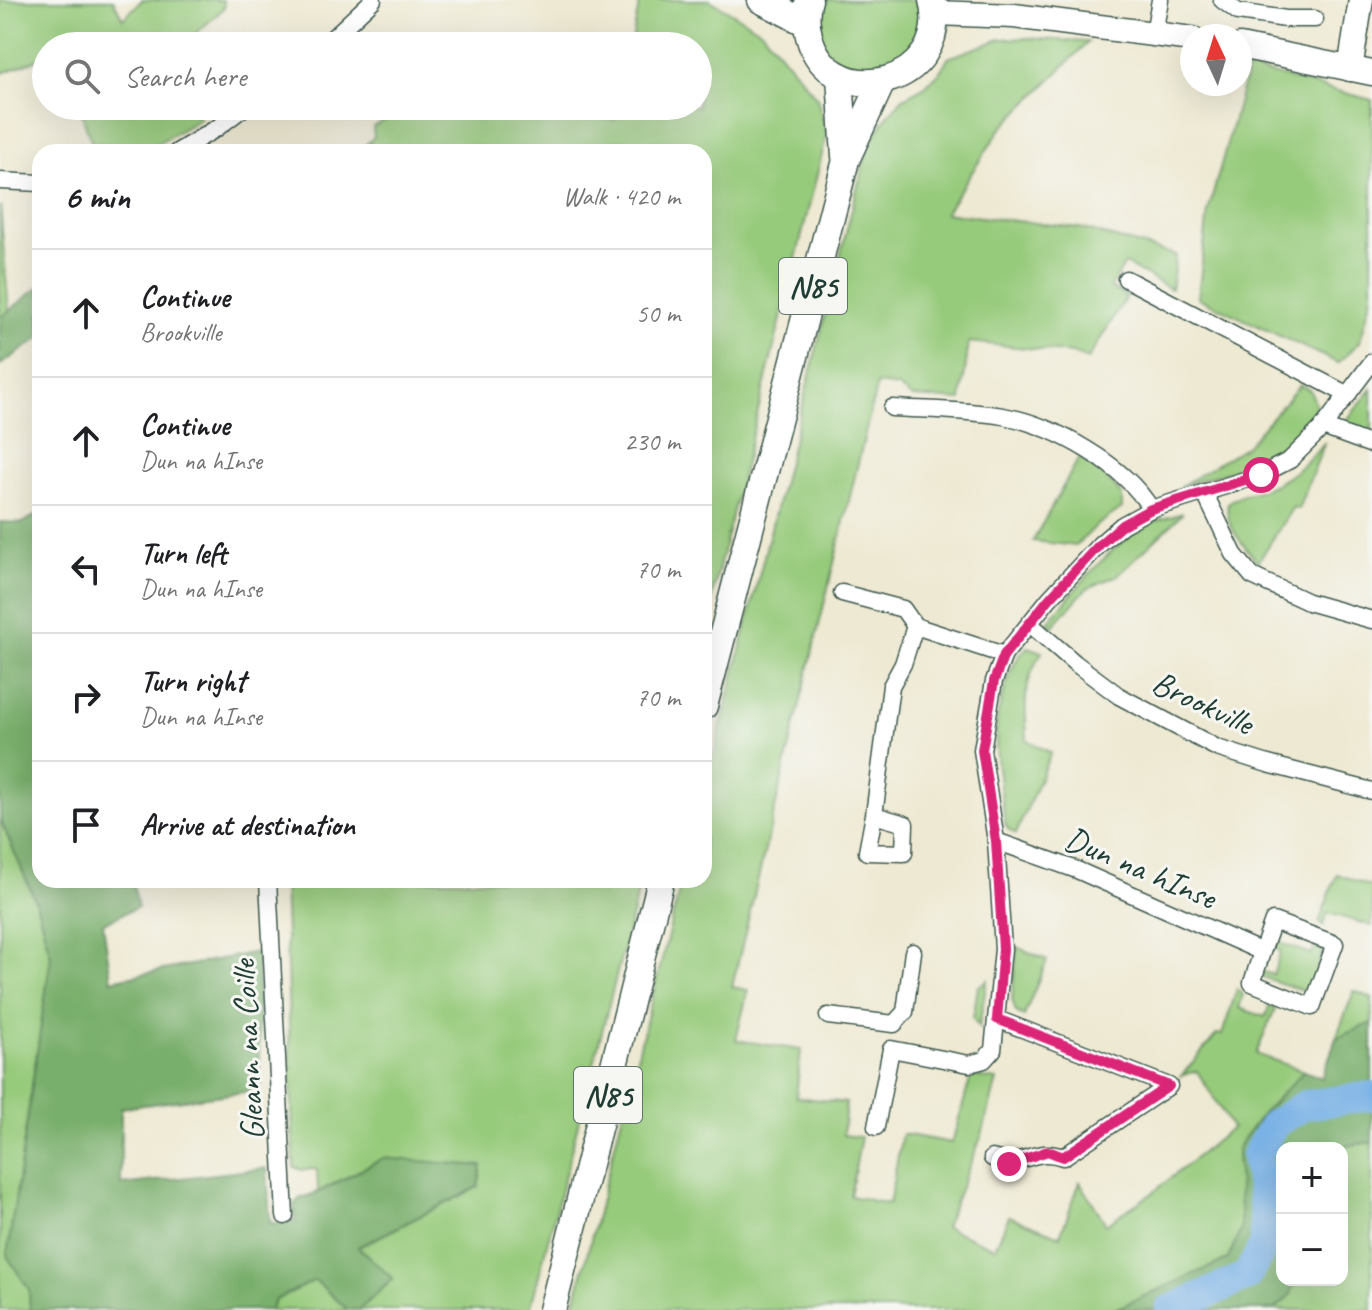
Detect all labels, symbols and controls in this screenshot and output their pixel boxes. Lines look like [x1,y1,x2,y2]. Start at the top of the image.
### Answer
north arrow [1180,24,1252,96]
search box [32,32,712,120]
icon: search [60,54,104,98]
text: Search here [124,57,246,95]
text: 6 min [64,175,130,218]
text: Walk · 420 m [563,180,680,213]
road number: N85 [779,258,847,314]
text: Continue [140,278,230,316]
icon: ahead [64,291,108,335]
text: 50 m [636,297,680,330]
text: Brookville [140,316,221,349]
text: Continue [140,406,230,444]
icon: ahead [64,419,108,463]
text: 230 m [624,425,680,458]
text: Dun na hInse [140,444,262,477]
route start [1243,457,1279,493]
text: Turn left [140,534,227,572]
icon: left [64,547,108,591]
text: 70 m [636,553,680,586]
text: Dun na hInse [140,572,262,605]
street label: Brookville [1145,660,1263,746]
text: Turn right [140,662,245,700]
icon: right [64,675,108,719]
text: 70 m [636,681,680,714]
text: Dun na hInse [140,700,262,733]
icon: arrive [64,803,108,847]
text: Arrive at destination [140,806,355,844]
street label: Dun na hInse [1059,816,1224,919]
street label: Gleann na Coille [221,957,274,1141]
road number: N85 [574,1067,642,1123]
map controls [1276,1142,1348,1286]
button: + [1276,1142,1348,1214]
route end [991,1146,1027,1182]
button: − [1276,1214,1348,1286]

